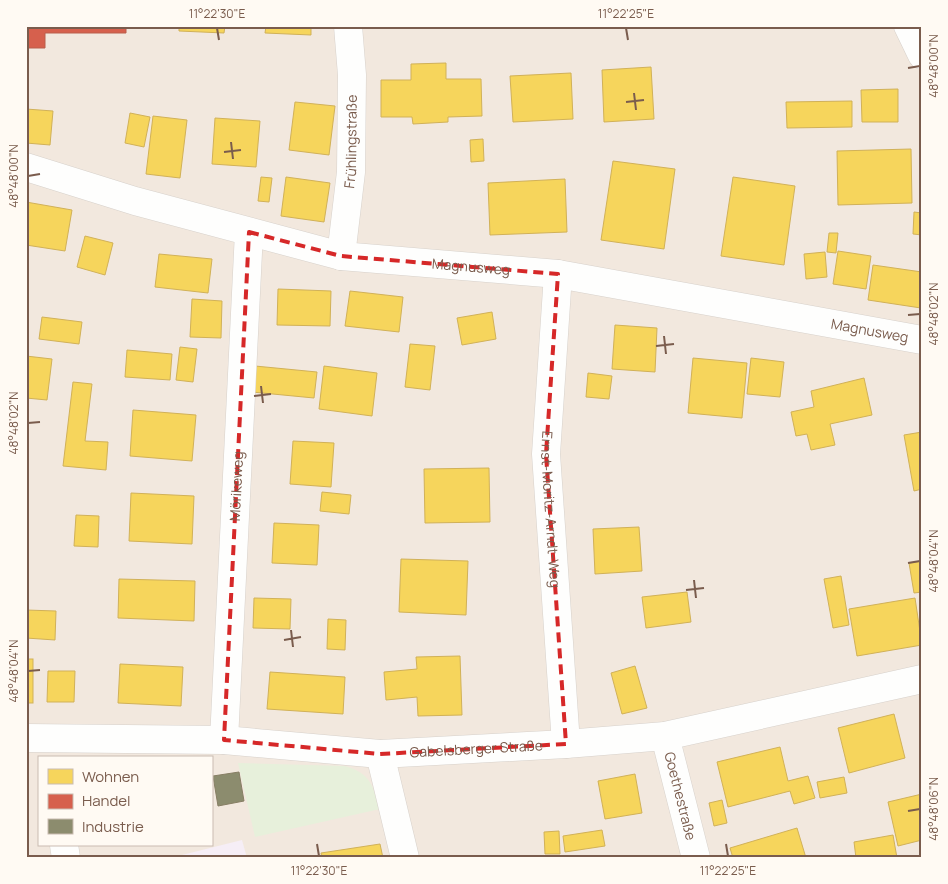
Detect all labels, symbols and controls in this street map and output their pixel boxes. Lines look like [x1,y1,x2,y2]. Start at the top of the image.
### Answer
text: 11°22'30"E [189,5,245,22]
text: 11°22'25"E [598,5,654,22]
text: 48°48'00"N [925,34,942,98]
street label: Frühlingstraße [339,94,361,190]
text: 48°48'00"N [5,144,22,208]
street label: Magnusweg [431,254,511,279]
text: 48°48'02"N [925,282,942,346]
street label: Magnusweg [830,314,910,346]
text: 48°48'02"N [5,391,22,455]
street label: Ernst-Moritz-Arndt-Weg [537,430,565,589]
street label: Mörikeweg [225,451,247,522]
text: 48°48'04"N [925,530,942,593]
text: 48°48'04"N [5,640,22,703]
street label: Gabelsberger Straße [409,735,544,761]
street label: Goethestraße [660,750,701,842]
legend [38,756,212,846]
text: Wohnen [82,766,139,787]
text: 48°48'06"N [925,777,942,841]
text: Handel [82,790,131,811]
text: Industrie [82,816,144,837]
text: 11°22'30"E [291,862,347,879]
text: 11°22'25"E [700,862,756,879]

